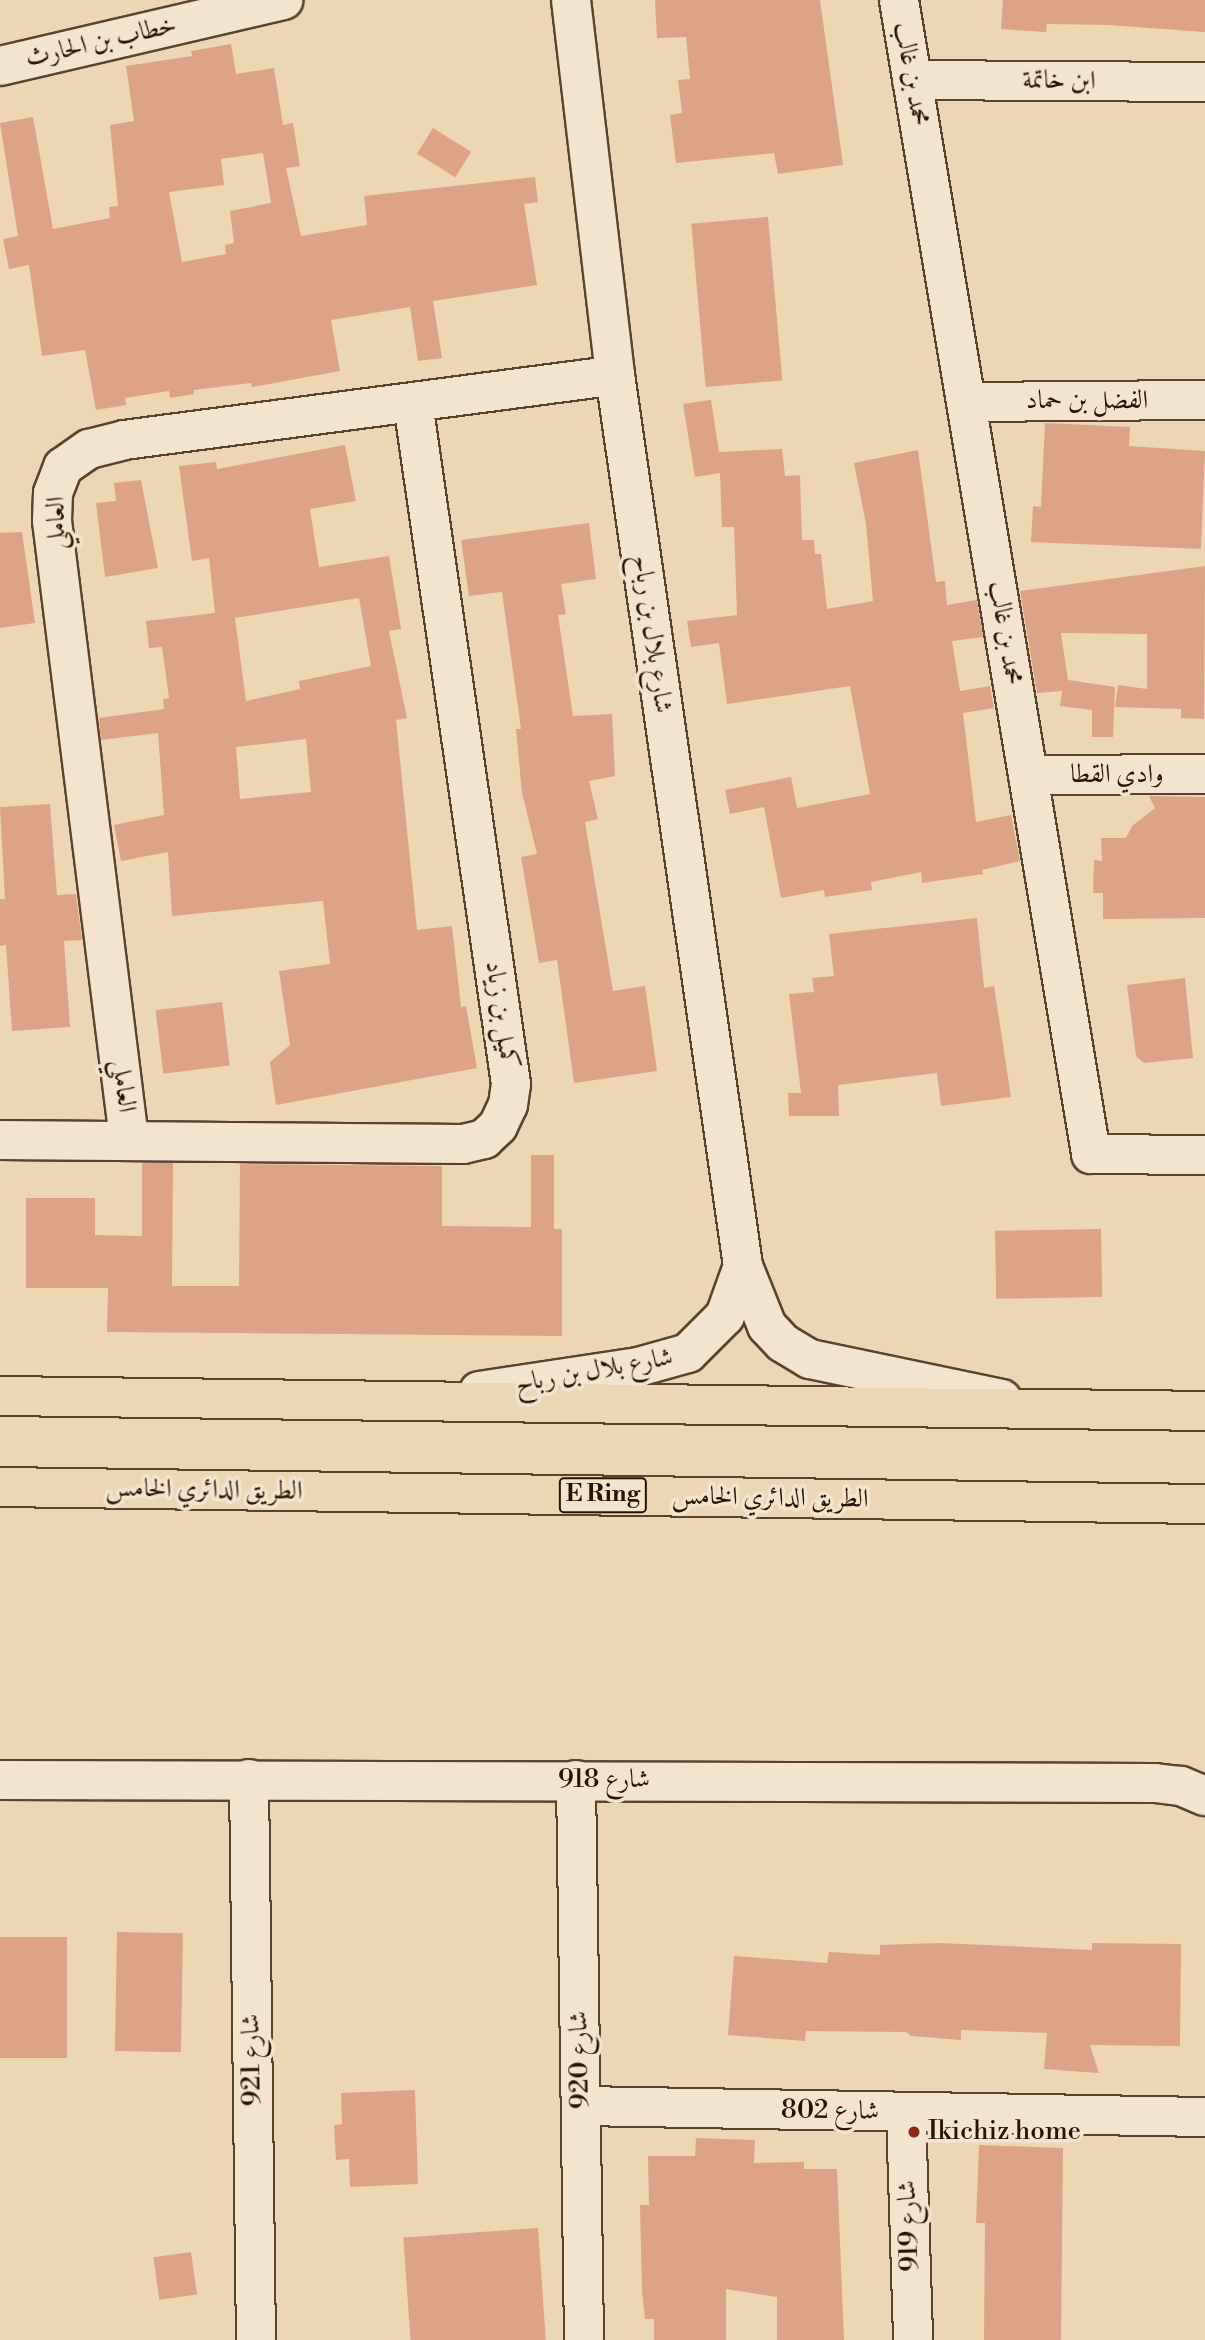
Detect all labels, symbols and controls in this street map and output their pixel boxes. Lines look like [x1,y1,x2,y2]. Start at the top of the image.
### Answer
street label: خطاب بن الحارث [22,9,180,75]
street label: محمد بن غالب [887,20,935,128]
street label: ابن خاتمة [1022,65,1096,97]
street label: الفضل بن حماد [1026,385,1148,417]
street label: العاملي [41,496,73,550]
street label: شارع بلال بن رباح [625,553,679,715]
street label: محمد بن غالب [981,579,1029,687]
street label: وادي القطا [1070,759,1164,791]
street label: كميل بن زياد [478,959,524,1071]
street label: العاملي [104,1058,142,1114]
street label: شارع بلال بن رباح [513,1342,675,1400]
street label: الطريق الدائري الخامس [105,1473,303,1507]
road number: E Ring [558,1475,648,1516]
street label: الطريق الدائري الخامس [671,1481,869,1515]
street label: شارع 918 [558,1764,650,1796]
street label: شارع 920 [564,2011,596,2109]
street label: شارع 921 [236,2013,268,2107]
street label: شارع 802 [781,2095,879,2127]
place label: Ikichiz home [928,2116,1081,2148]
marker: Ikichiz home [906,2124,922,2140]
street label: شارع 919 [892,2180,926,2272]

